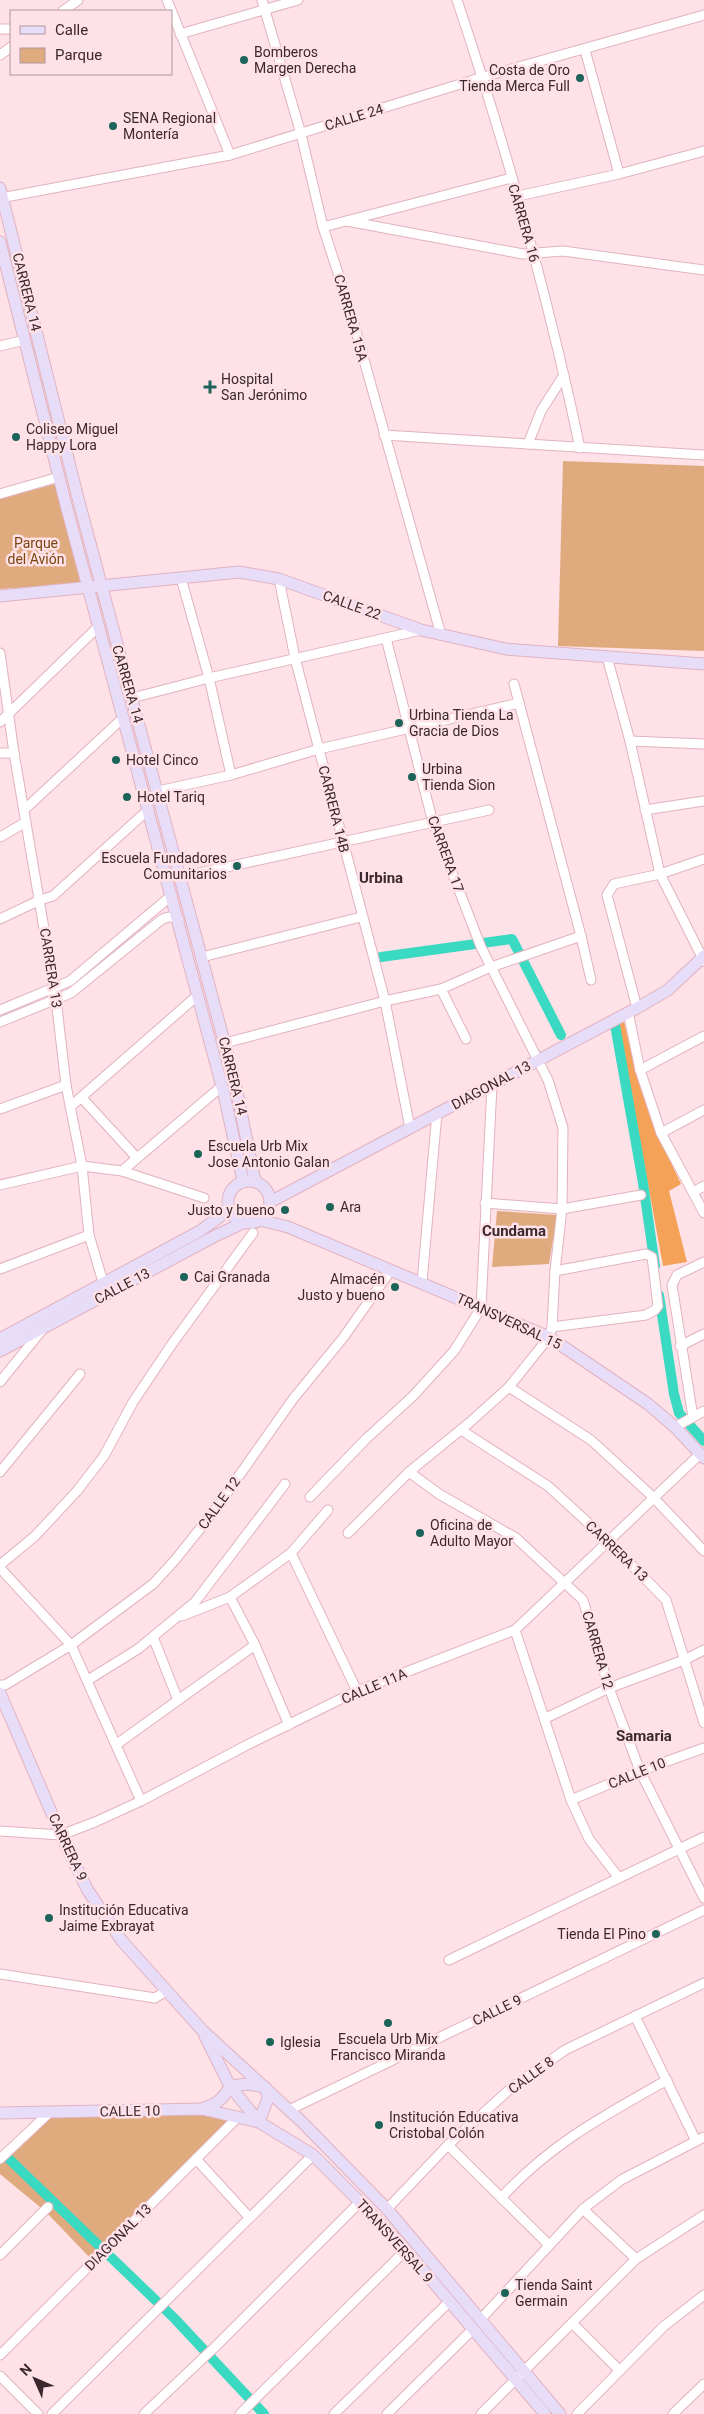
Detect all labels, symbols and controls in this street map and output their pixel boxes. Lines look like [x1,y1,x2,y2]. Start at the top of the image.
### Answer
legend [10,10,172,75]
text: Calle [55,21,88,39]
place label: Bomberos Margen Derecha [254,44,356,76]
text: Parque [55,46,102,64]
marker: Bomberos Margen Derecha [238,54,250,66]
place label: Costa de Oro Tienda Merca Full [459,62,570,94]
marker: Costa de Oro Tienda Merca Full [574,72,586,84]
street label: CALLE 24 [323,100,385,133]
place label: SENA Regional Montería [123,110,216,142]
marker: SENA Regional Montería [107,120,119,132]
street label: CARRERA 16 [505,182,543,264]
street label: CARRERA 14 [10,251,45,333]
street label: CARRERA 15A [331,273,371,363]
place label: Hospital San Jerónimo [221,371,307,403]
marker: Hospital San Jerónimo [203,380,217,394]
place label: Coliseo Miguel Happy Lora [26,421,118,453]
marker: Coliseo Miguel Happy Lora [10,431,22,443]
park label: Parque del Avión [8,535,64,567]
street label: CALLE 22 [321,587,383,623]
street label: CARRERA 14 [109,643,147,725]
place label: Urbina Tienda La Gracia de Dios [409,707,514,739]
marker: Urbina Tienda La Gracia de Dios [393,717,405,729]
place label: Hotel Cinco [126,752,198,768]
marker: Hotel Cinco [110,754,122,766]
place label: Urbina Tienda Sion [422,761,495,793]
street label: CARRERA 14B [315,764,353,854]
marker: Urbina Tienda Sion [406,771,418,783]
place label: Hotel Tariq [137,789,205,805]
marker: Hotel Tariq [121,791,133,803]
street label: CARRERA 17 [425,813,467,895]
place label: Escuela Fundadores Comunitarios [101,850,227,882]
marker: Escuela Fundadores Comunitarios [231,860,243,872]
district label: Urbina [359,869,403,887]
street label: CARRERA 13 [37,927,65,1009]
street label: CARRERA 14 [216,1035,251,1117]
street label: DIAGONAL 13 [449,1057,533,1113]
place label: Escuela Urb Mix Jose Antonio Galan [208,1138,330,1170]
marker: Escuela Urb Mix Jose Antonio Galan [192,1148,204,1160]
place label: Ara [340,1199,361,1215]
marker: Ara [324,1201,336,1213]
place label: Justo y bueno [188,1202,275,1218]
marker: Justo y bueno [279,1204,291,1216]
district label: Cundama [482,1222,546,1240]
street label: CALLE 13 [92,1265,152,1307]
place label: Cai Granada [194,1269,270,1285]
marker: Cai Granada [178,1271,190,1283]
place label: Almacén Justo y bueno [298,1271,385,1303]
marker: Almacén Justo y bueno [389,1281,401,1293]
street label: TRANSVERSAL 15 [454,1290,564,1352]
street label: CALLE 12 [195,1474,243,1532]
place label: Oficina de Adulto Mayor [430,1517,513,1549]
street label: CARRERA 13 [583,1517,651,1585]
marker: Oficina de Adulto Mayor [414,1527,426,1539]
street label: CARRERA 12 [579,1609,617,1691]
street label: CALLE 11A [339,1665,409,1707]
district label: Samaria [616,1727,672,1745]
street label: CALLE 10 [606,1754,668,1792]
street label: CARRERA 9 [45,1811,91,1883]
place label: Institución Educativa Jaime Exbrayat [59,1902,189,1934]
marker: Institución Educativa Jaime Exbrayat [43,1912,55,1924]
place label: Tienda El Pino [557,1926,646,1942]
marker: Tienda El Pino [650,1928,662,1940]
street label: CALLE 9 [470,1991,524,2029]
marker: Escuela Urb Mix Francisco Miranda [382,2017,394,2029]
place label: Escuela Urb Mix Francisco Miranda [330,2031,446,2063]
place label: Iglesia [280,2034,321,2050]
marker: Iglesia [264,2036,276,2048]
street label: CALLE 8 [505,2053,557,2097]
street label: CALLE 10 [100,2102,161,2120]
place label: Institución Educativa Cristobal Colón [389,2109,519,2141]
marker: Institución Educativa Cristobal Colón [373,2119,385,2131]
street label: TRANSVERSAL 9 [354,2196,436,2286]
street label: DIAGONAL 13 [81,2200,155,2274]
place label: Tienda Saint Germain [515,2277,593,2309]
marker: Tienda Saint Germain [499,2287,511,2299]
north arrow [10,2354,60,2404]
text: N [17,2361,35,2379]

